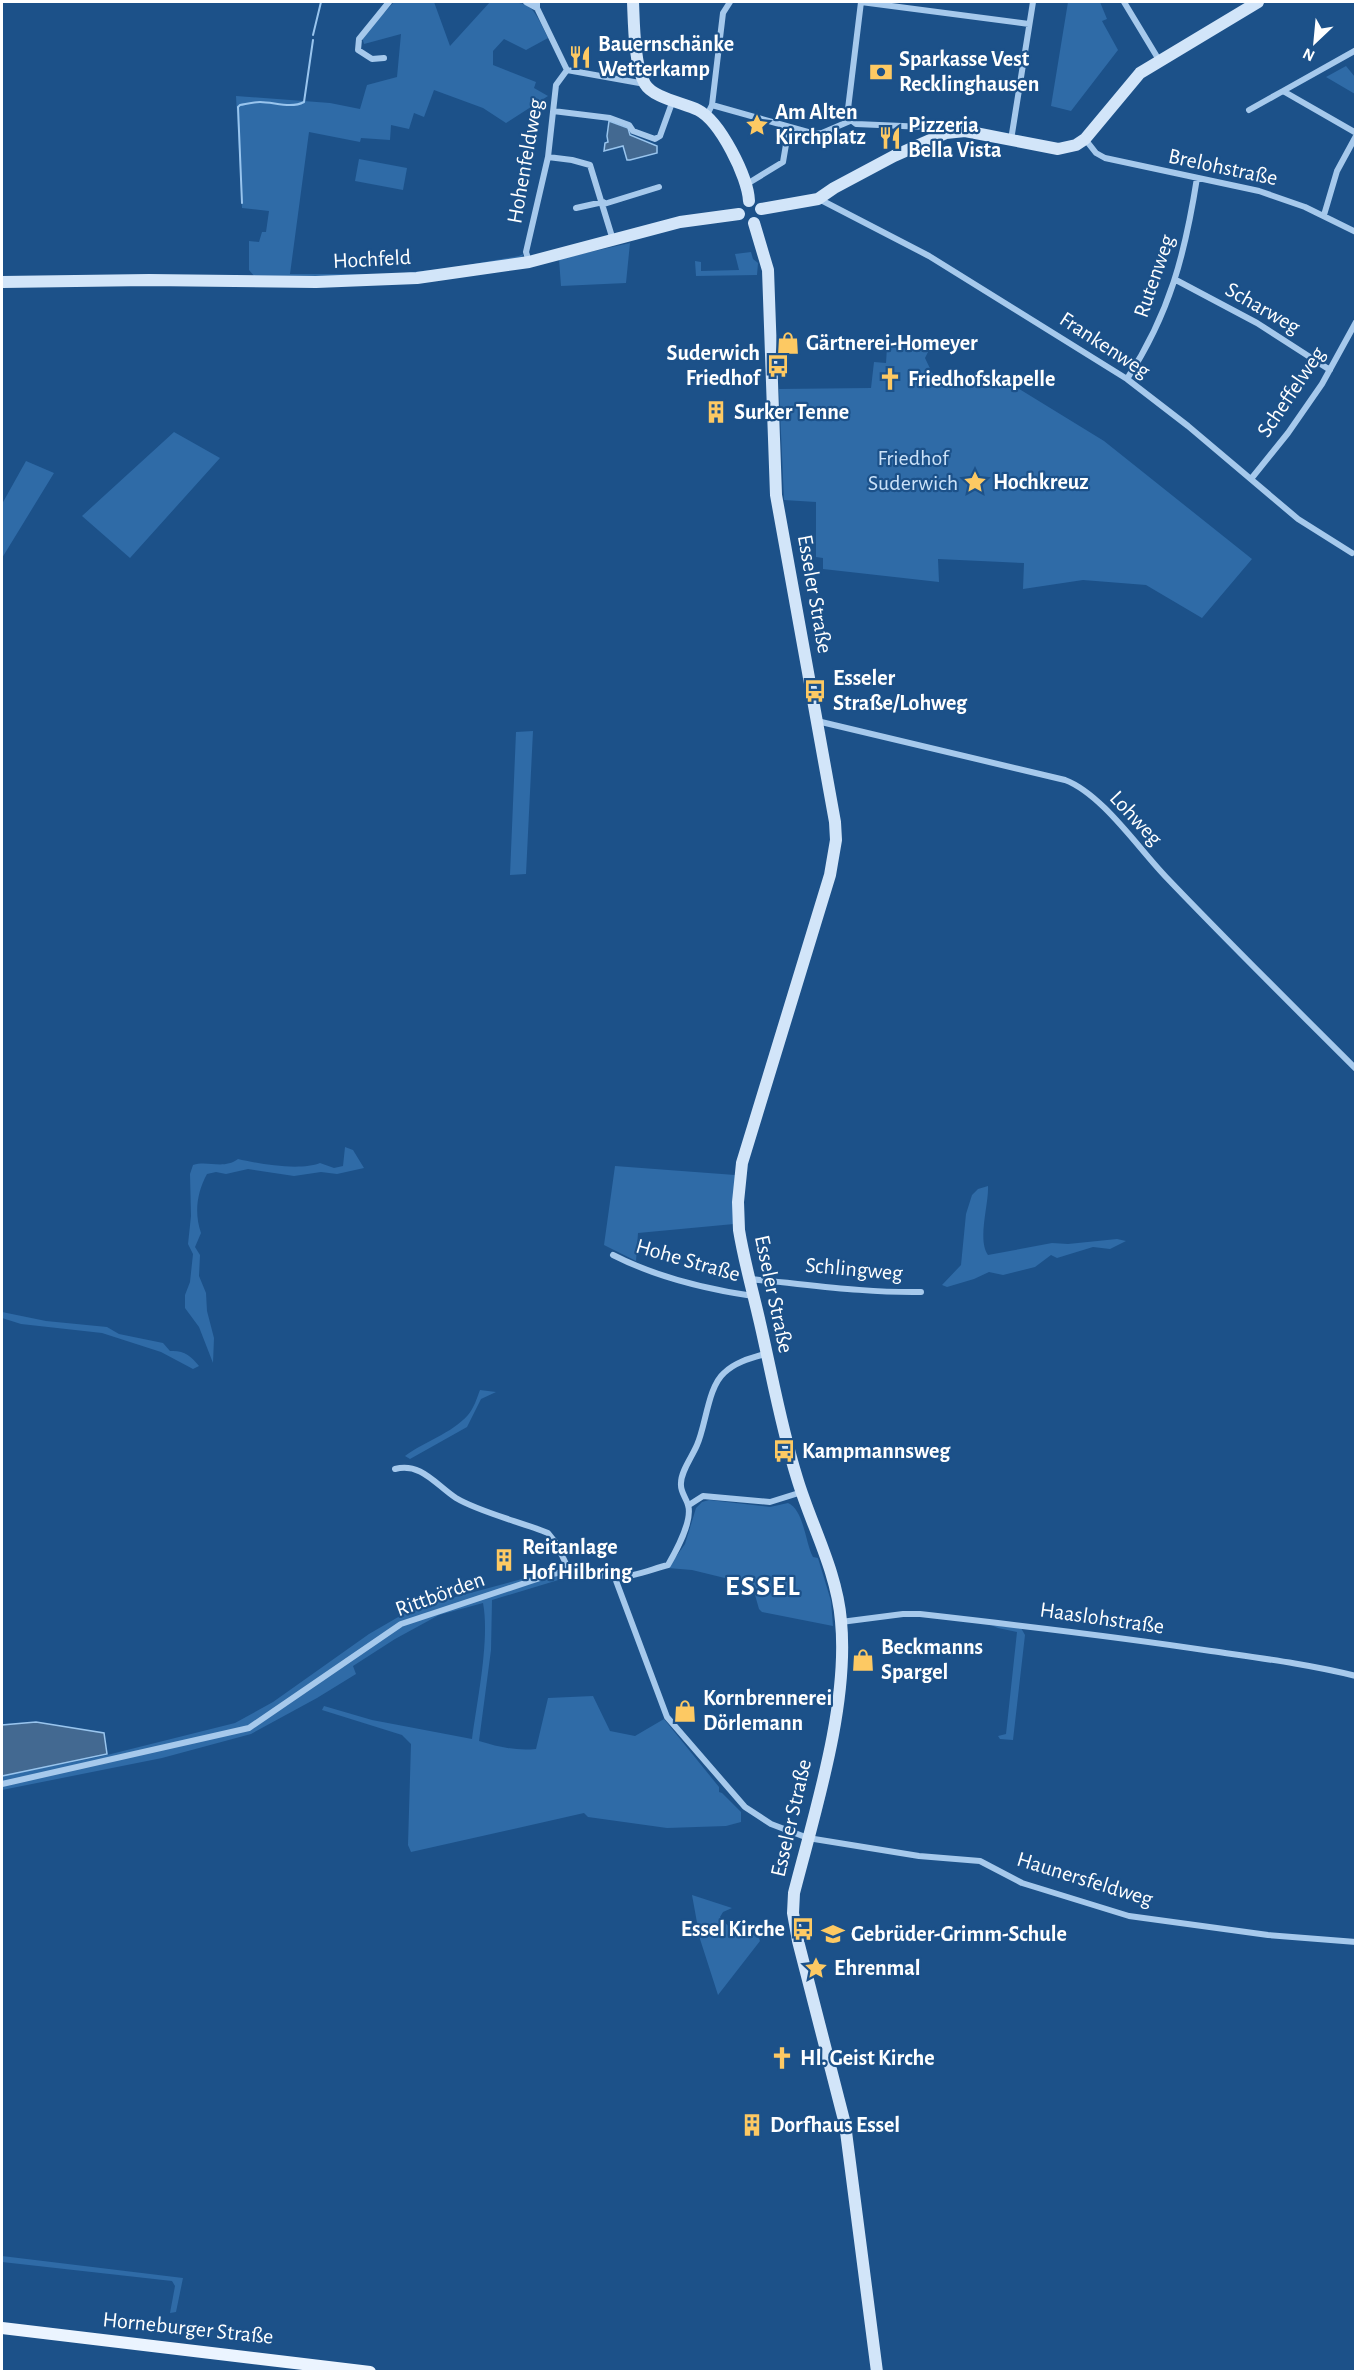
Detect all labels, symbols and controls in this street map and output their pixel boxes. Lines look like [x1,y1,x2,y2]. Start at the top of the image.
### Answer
north arrow [1285,12,1345,72]
place label: Bauernschänke Wetterkamp [598,33,734,80]
restaurant icon: Bauernschänke Wetterkamp [567,44,593,70]
text: N [1300,45,1317,64]
place label: Sparkasse Vest Recklinghausen [899,48,1039,95]
bank icon: Sparkasse Vest Recklinghausen [868,59,894,85]
street label: Hohenfeldweg [503,97,547,225]
place label: Am Alten Kirchplatz [775,101,866,148]
place icon: Am Alten Kirchplatz [744,112,770,138]
place label: Pizzeria Bella Vista [908,114,1002,161]
restaurant icon: Pizzeria Bella Vista [877,125,903,151]
street label: Brelohstraße [1166,145,1280,189]
street label: Rutenweg [1130,232,1178,320]
street label: Hochfeld [332,246,412,272]
street label: Scharweg [1222,278,1304,338]
street label: Frankenweg [1056,308,1154,382]
shop icon: Gärtnerei-Homeyer [775,330,801,356]
place label: Gärtnerei-Homeyer [806,332,978,355]
place label: Suderwich Friedhof [667,342,762,389]
street label: Scheffelweg [1253,343,1329,441]
bus stop icon: Suderwich Friedhof [765,353,791,379]
church icon: Friedhofskapelle [877,366,903,392]
place label: Friedhofskapelle [908,368,1055,390]
building icon: Surker Tenne [703,399,729,425]
place label: Surker Tenne [734,401,849,423]
park label: Friedhof Suderwich [868,447,958,494]
place icon: Hochkreuz [962,469,988,495]
place label: Hochkreuz [993,471,1089,493]
street label: Esseler Straße [794,533,836,655]
place label: Esseler Straße/Lohweg [833,667,968,714]
bus stop icon: Esseler Straße/Lohweg [802,678,828,704]
street label: Lohweg [1106,786,1167,850]
street label: Esseler Straße [751,1233,797,1355]
street label: Hohe Straße [633,1235,743,1285]
street label: Schlingweg [804,1254,904,1284]
bus stop icon: Kampmannsweg [771,1438,797,1464]
place label: Kampmannsweg [802,1440,951,1462]
place label: Reitanlage Hof Hilbring [522,1536,633,1583]
building icon: Reitanlage Hof Hilbring [491,1547,517,1573]
street label: Rittbörden [392,1568,488,1620]
district label: ESSEL [725,1573,801,1601]
street label: Haaslohstraße [1038,1598,1166,1638]
place label: Beckmanns Spargel [881,1636,983,1683]
shop icon: Beckmanns Spargel [850,1647,876,1673]
place label: Kornbrennerei Dörlemann [703,1687,832,1734]
shop icon: Kornbrennerei Dörlemann [672,1698,698,1724]
street label: Esseler Straße [767,1757,815,1879]
street label: Haunersfeldweg [1014,1848,1156,1910]
bus stop icon: Essel Kirche [790,1916,816,1942]
place label: Essel Kirche [681,1918,785,1940]
school or university icon: Gebrüder-Grimm-Schule [820,1921,846,1947]
place label: Gebrüder-Grimm-Schule [851,1923,1067,1945]
place icon: Ehrenmal [803,1955,829,1981]
place label: Ehrenmal [834,1957,921,1979]
church icon: Hl. Geist Kirche [769,2045,795,2071]
place label: Hl. Geist Kirche [800,2047,935,2069]
building icon: Dorfhaus Essel [739,2112,765,2138]
place label: Dorfhaus Essel [770,2114,900,2136]
street label: Horneburger Straße [102,2308,274,2348]

